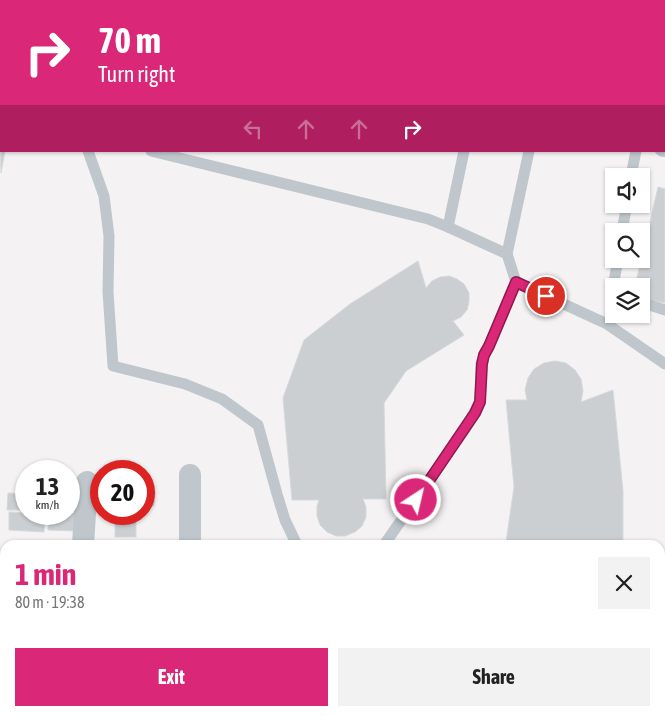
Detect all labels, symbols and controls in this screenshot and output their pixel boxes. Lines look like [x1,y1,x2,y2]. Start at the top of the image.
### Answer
icon: right [15,20,80,85]
text: 70 m [98,20,161,60]
text: Turn right [98,61,175,87]
icon: left [239,115,267,143]
icon: ahead [292,115,320,143]
icon: ahead [345,115,373,143]
icon: right [398,115,426,143]
map controls [605,168,650,323]
button: sound [605,168,650,213]
button: search [605,223,650,268]
pin [525,275,567,317]
button: layers [605,278,650,323]
icon: arrive [532,282,560,310]
speed limit sign: 20 [90,460,155,525]
text: 13 [36,472,59,500]
position arrow [389,473,441,525]
text: km/h [36,498,59,512]
text: 1 min [15,557,76,591]
button: close [598,557,650,609]
text: 80 m · 19:38 [15,593,85,611]
button: Exit [15,648,328,706]
button: Share [338,648,650,706]

